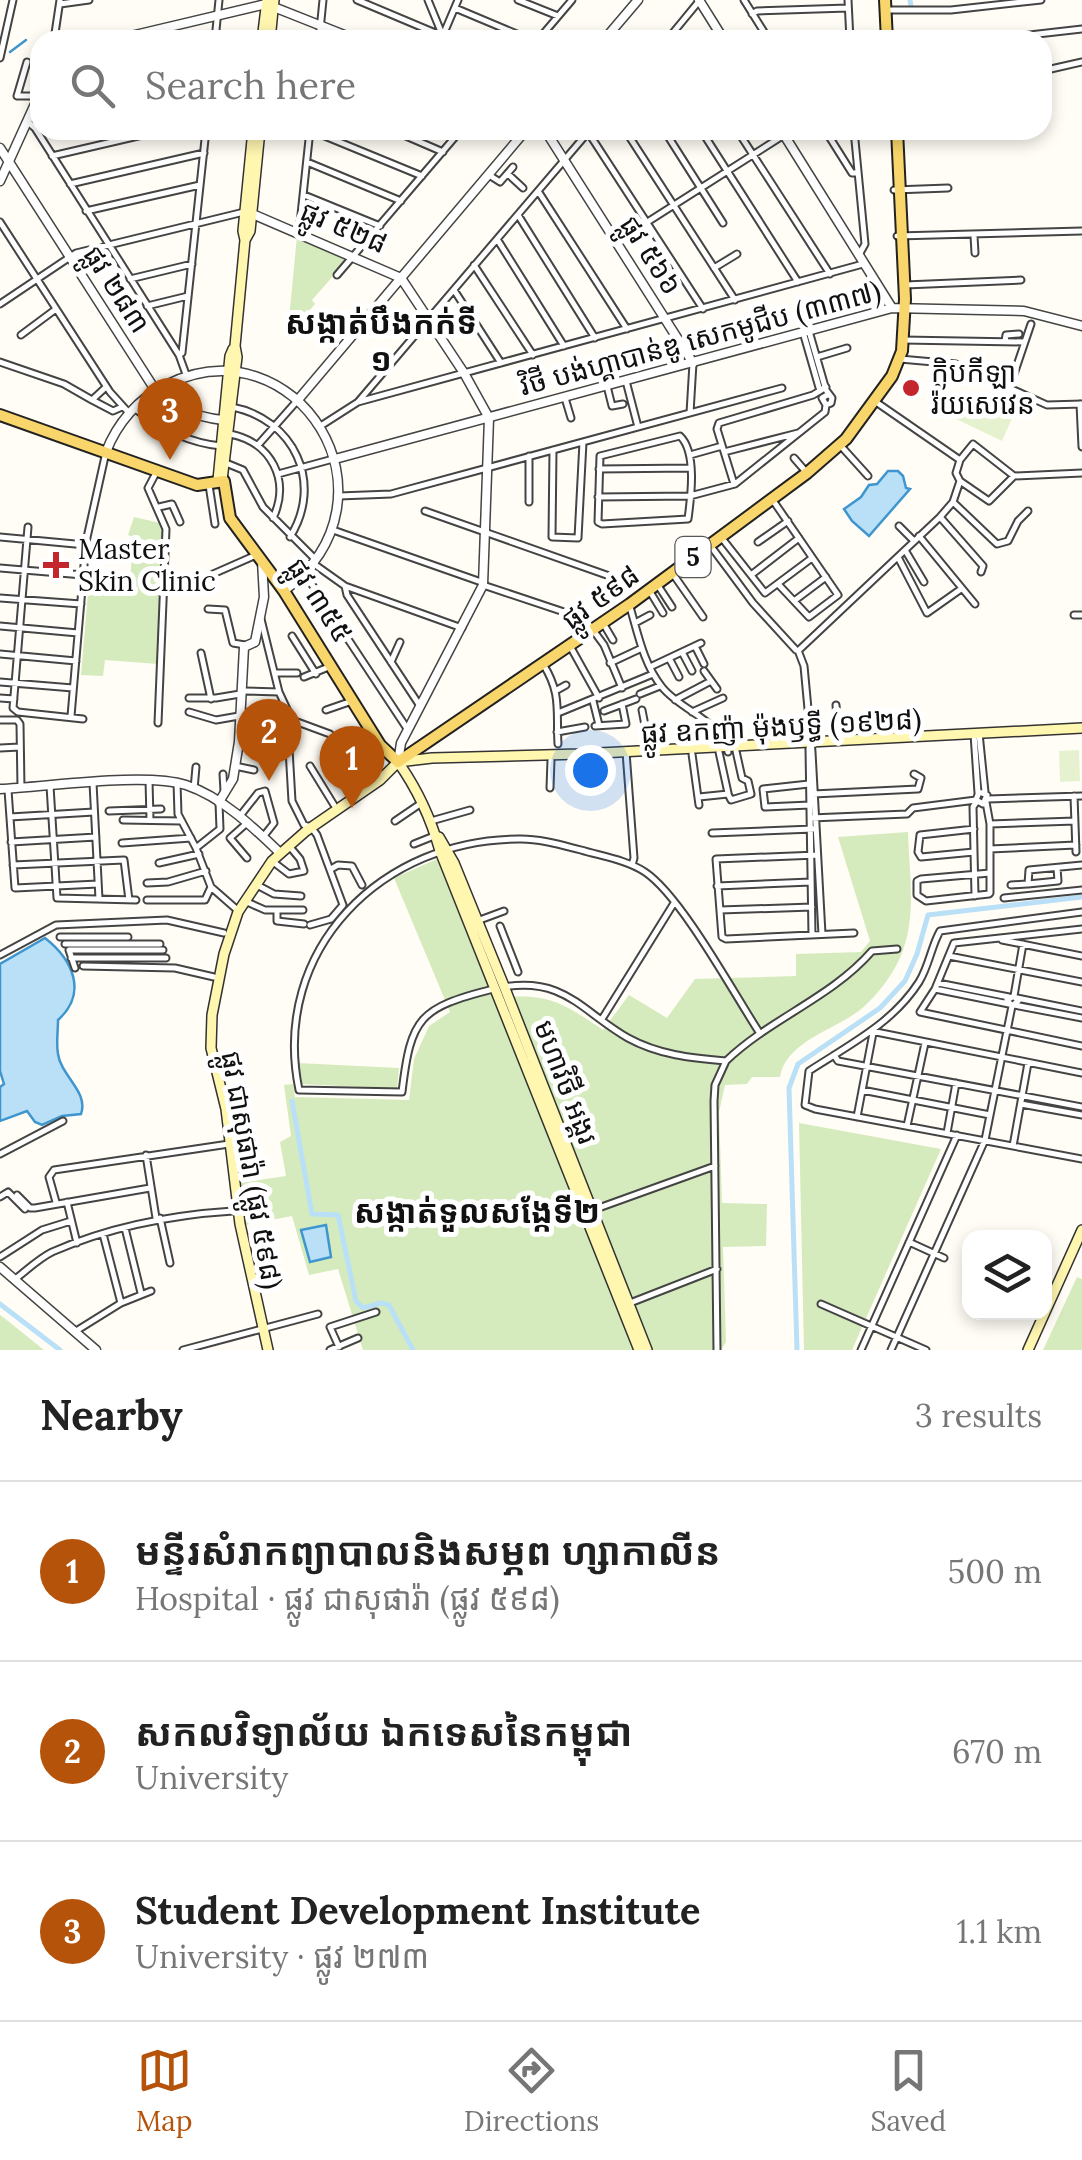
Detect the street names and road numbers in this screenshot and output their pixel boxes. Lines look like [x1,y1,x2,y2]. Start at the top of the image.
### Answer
street label: ផ្លូវ ៥២៨ [292,193,393,268]
street label: ផ្លូវ ៥៦៦ [606,208,690,306]
street label: ផ្លូវ ២៨៣ [69,238,159,344]
street label: វិថី បង់ហ្គាបាន់ឌូ សេកមូជីប (៣៣៧) [515,272,885,404]
road number: 5 [676,537,710,577]
street label: ផ្លូវ ៣៥៥ [273,551,361,653]
street label: ផ្លូវ ៥៩៨ [554,557,650,643]
street label: ផ្លូវ ឧកញ៉ា ម៉ុងឫទ្ធី (១៩២៨) [640,701,923,759]
street label: មហាវិថី អង្គរ [526,1015,606,1149]
street label: ផ្លូវ ជាសុផារ៉ា (ផ្លូវ ៥៩៨) [206,1048,291,1293]

